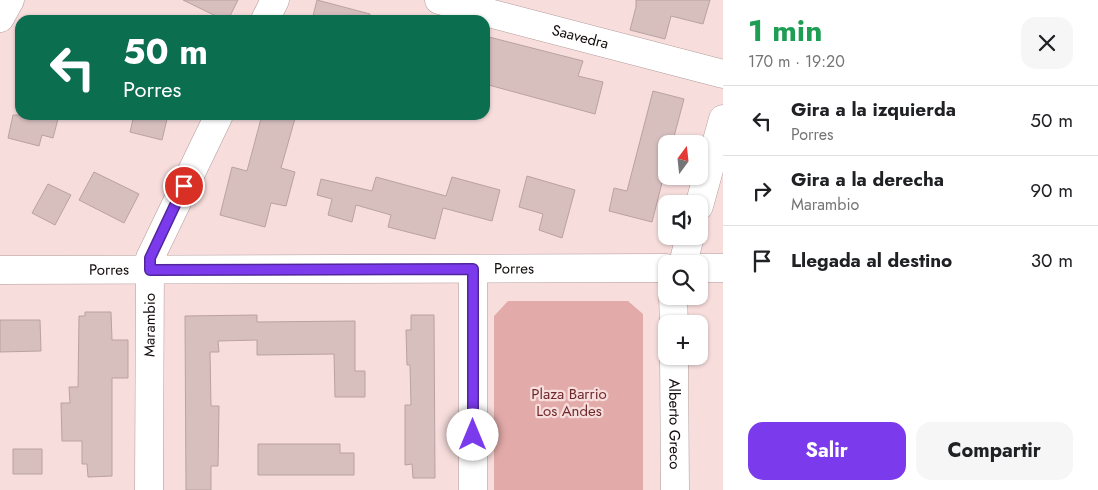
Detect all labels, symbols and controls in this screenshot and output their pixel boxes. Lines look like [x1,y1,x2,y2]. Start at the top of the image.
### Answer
text: 1 min [748,9,822,52]
button: close [1021,17,1073,69]
street label: Saavedra [550,19,611,55]
text: 50 m [123,27,208,77]
icon: left [40,35,105,100]
text: 170 m · 19:20 [748,50,845,73]
text: Porres [123,73,181,105]
text: Gira a la izquierda [791,96,956,123]
icon: left [748,107,776,135]
text: 50 m [1030,107,1073,134]
text: Porres [791,123,833,146]
north arrow [658,135,708,185]
map controls [658,135,708,365]
pin [163,165,205,207]
text: Gira a la derecha [791,166,944,193]
icon: arrive [170,172,198,200]
icon: right [748,177,776,205]
text: 90 m [1030,177,1073,204]
text: Marambio [791,193,859,216]
button: sound [658,195,708,245]
icon: arrive [748,247,776,275]
text: Llegada al destino [791,247,952,274]
text: 30 m [1031,247,1073,274]
button: search [658,255,708,305]
street label: Porres [494,257,534,280]
street label: Porres [89,259,129,281]
street label: Marambio [139,293,161,357]
button: + [658,315,708,365]
street label: Alberto Greco [663,379,686,469]
park label: Plaza Barrio Los Andes [531,383,607,422]
position arrow [446,408,498,460]
button: Salir [748,422,906,480]
button: Compartir [916,422,1073,480]

